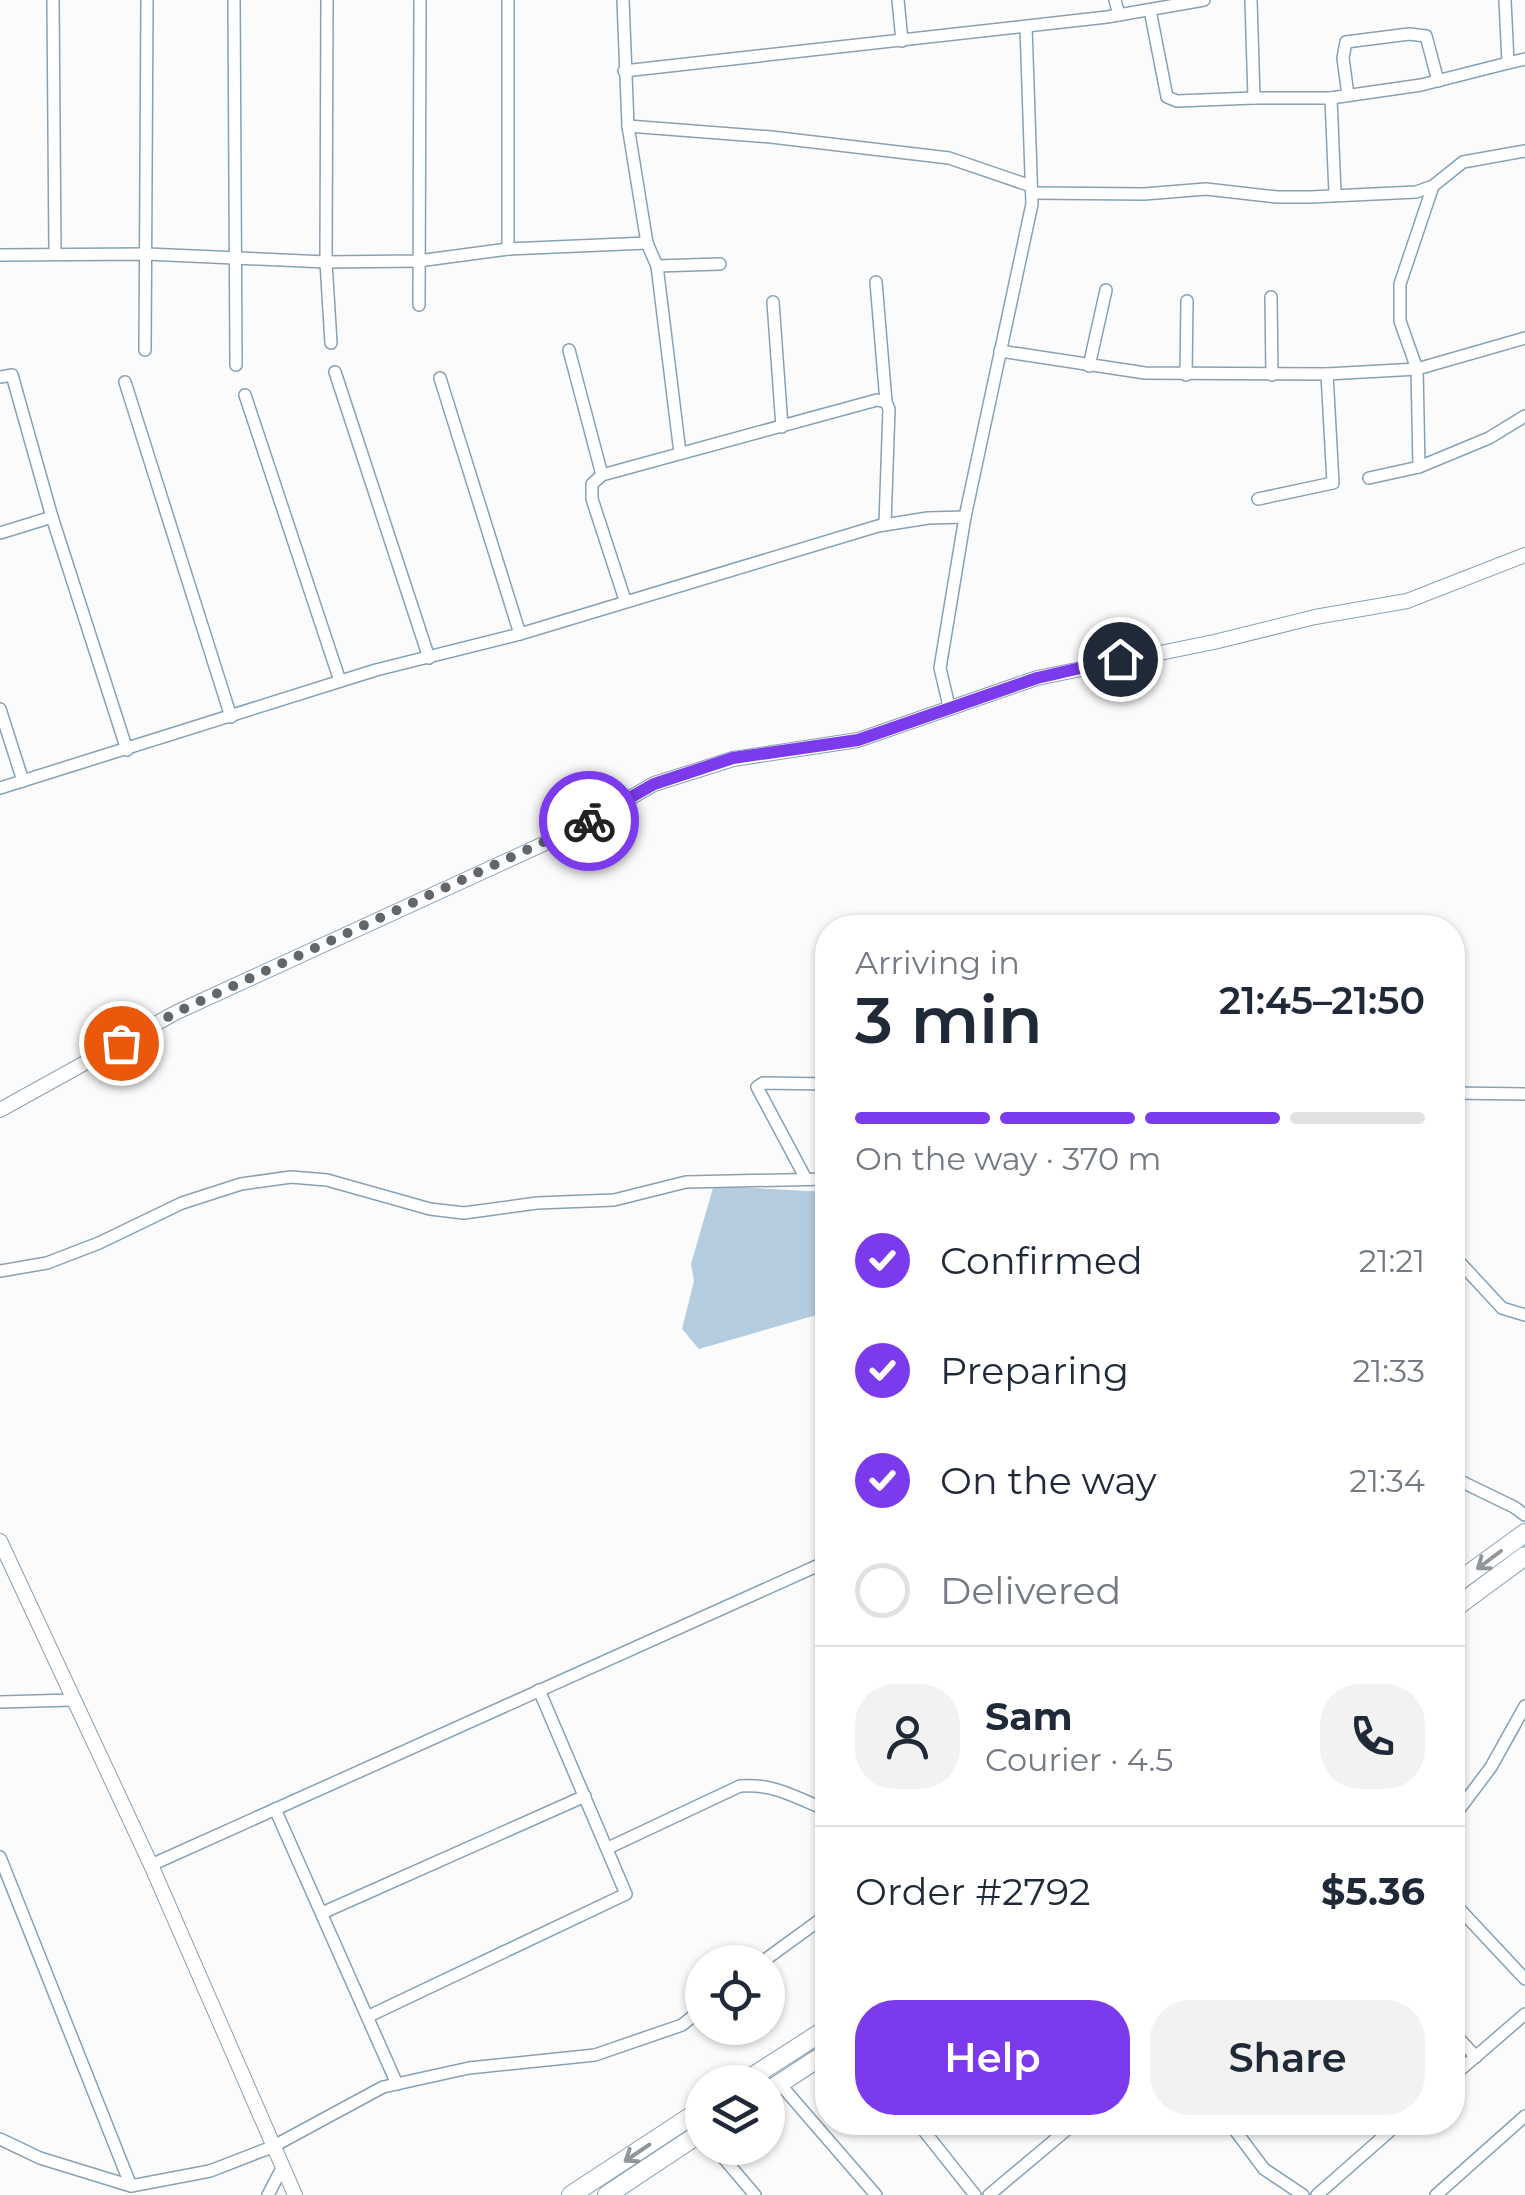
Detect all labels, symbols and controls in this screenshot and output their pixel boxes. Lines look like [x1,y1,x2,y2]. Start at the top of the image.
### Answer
pin [1078,617,1163,702]
icon: home [1093,632,1148,687]
courier [539,771,639,871]
icon: bike [562,794,617,849]
text: Arriving in [855,943,1020,982]
text: 21:45–21:50 [1219,977,1425,1024]
text: 3 min [855,980,1043,1059]
pin [79,1001,164,1086]
icon: bag [94,1016,149,1071]
text: On the way · 370 m [855,1139,1162,1178]
icon: check [855,1233,910,1288]
text: Confirmed [940,1237,1143,1284]
text: 21:21 [1359,1241,1425,1280]
icon: check [855,1343,910,1398]
text: Preparing [940,1347,1129,1394]
text: 21:33 [1353,1351,1425,1390]
icon: check [855,1453,910,1508]
text: On the way [940,1457,1157,1504]
text: 21:34 [1349,1461,1425,1500]
one-way arrow [1476,1549,1503,1570]
text: Delivered [940,1567,1121,1614]
button: person [855,1684,960,1789]
button: phone [1320,1684,1425,1789]
text: Sam [985,1693,1073,1740]
text: Courier · 4.5 [985,1740,1173,1779]
text: Order #2792 [855,1868,1091,1915]
text: $5.36 [1321,1868,1425,1915]
map controls [685,1945,785,2165]
button: locate [685,1945,785,2045]
button: Help [855,2000,1130,2115]
button: Share [1150,2000,1425,2115]
button: layers [685,2065,785,2165]
one-way arrow [624,2143,651,2163]

